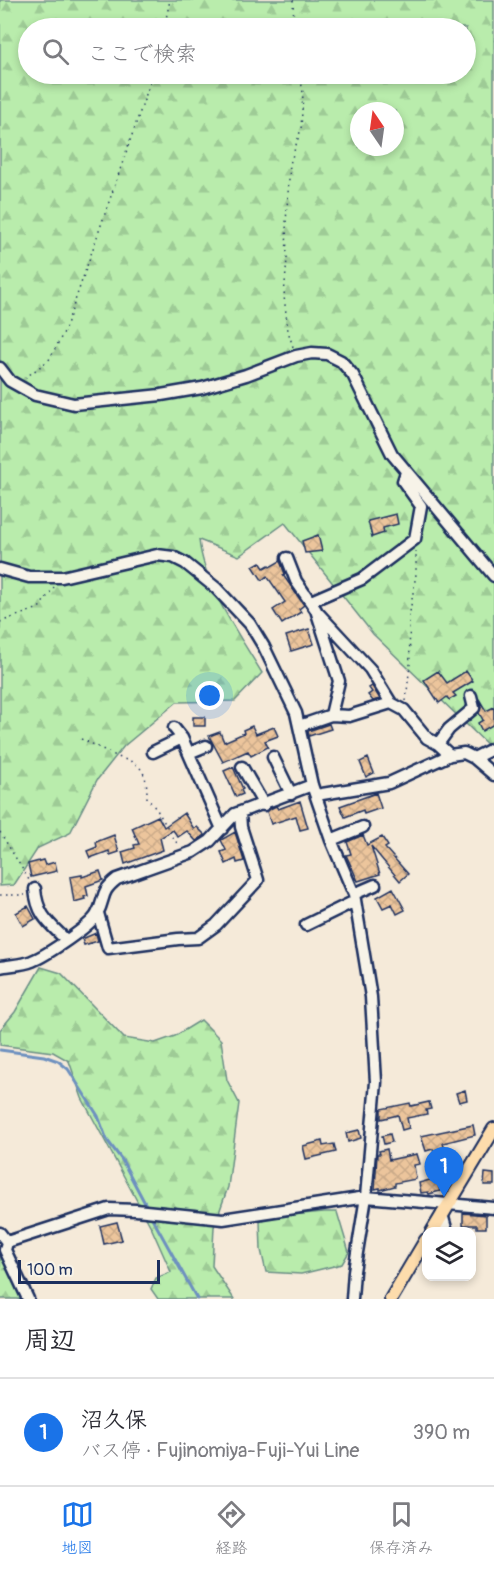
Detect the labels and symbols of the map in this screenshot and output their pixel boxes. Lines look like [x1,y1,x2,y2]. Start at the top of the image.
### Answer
north arrow [350,102,404,156]
your location [195,681,224,710]
pin: 1 [424,1148,464,1197]
scale bar [18,1257,160,1284]

